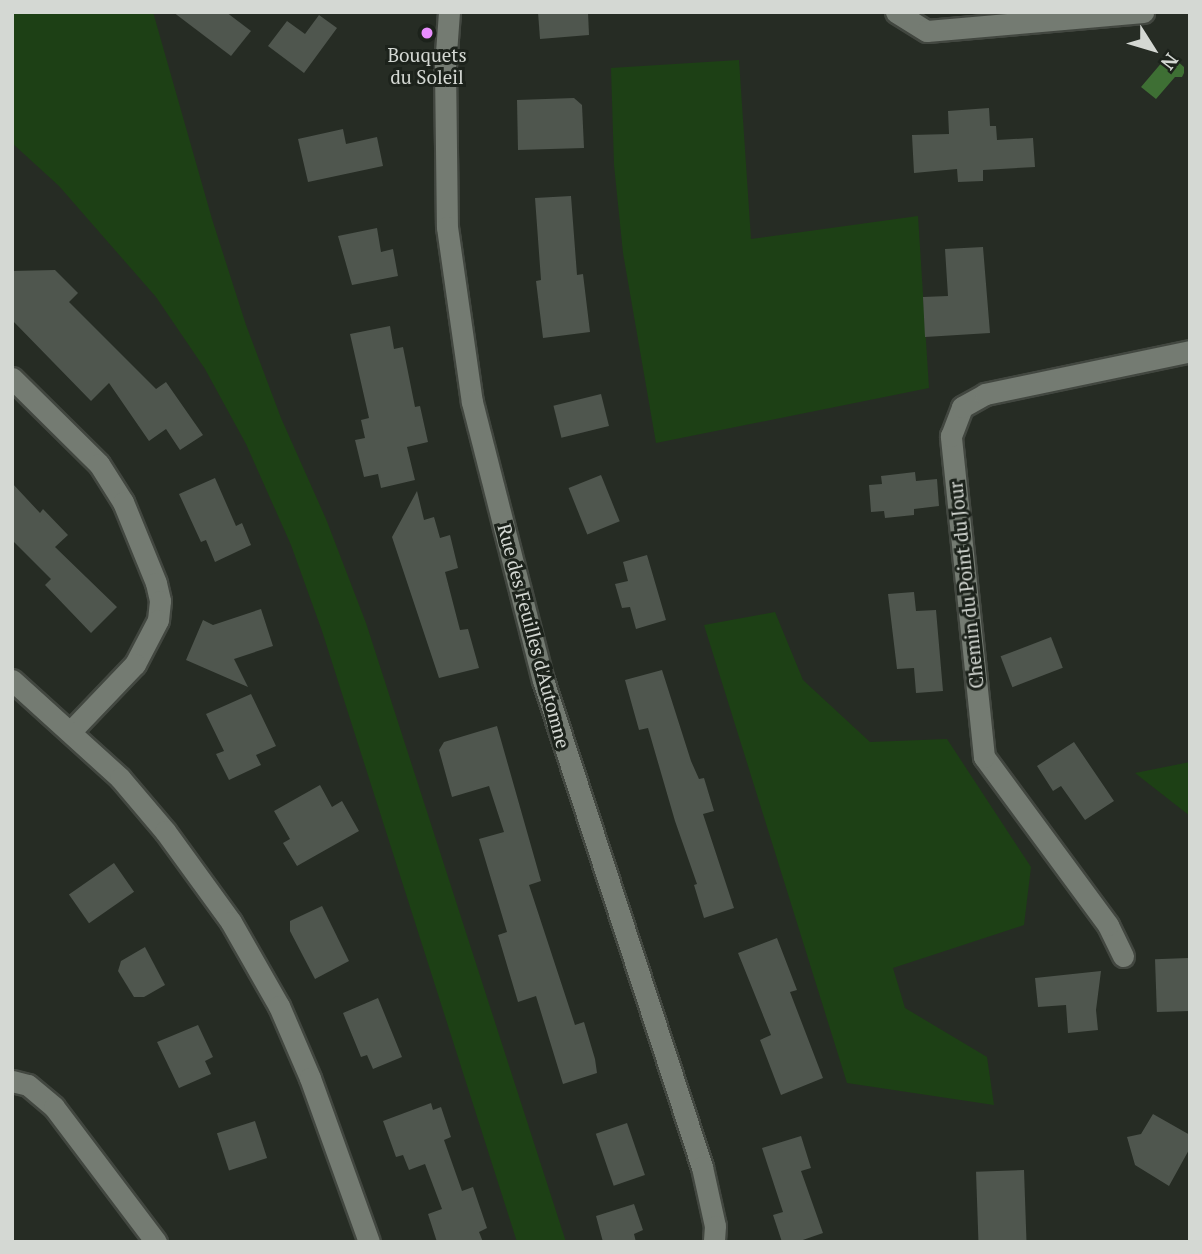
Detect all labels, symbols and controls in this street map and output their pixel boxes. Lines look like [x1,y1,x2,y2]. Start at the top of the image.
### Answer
north arrow [1118,14,1188,84]
marker: Bouquets du Soleil [419,25,435,41]
place label: Bouquets du Soleil [387,44,467,88]
text: N [1156,49,1184,75]
street label: Chemin du Point du Jour [944,480,988,690]
street label: Rue des Feuilles d'Automne [493,521,575,751]

